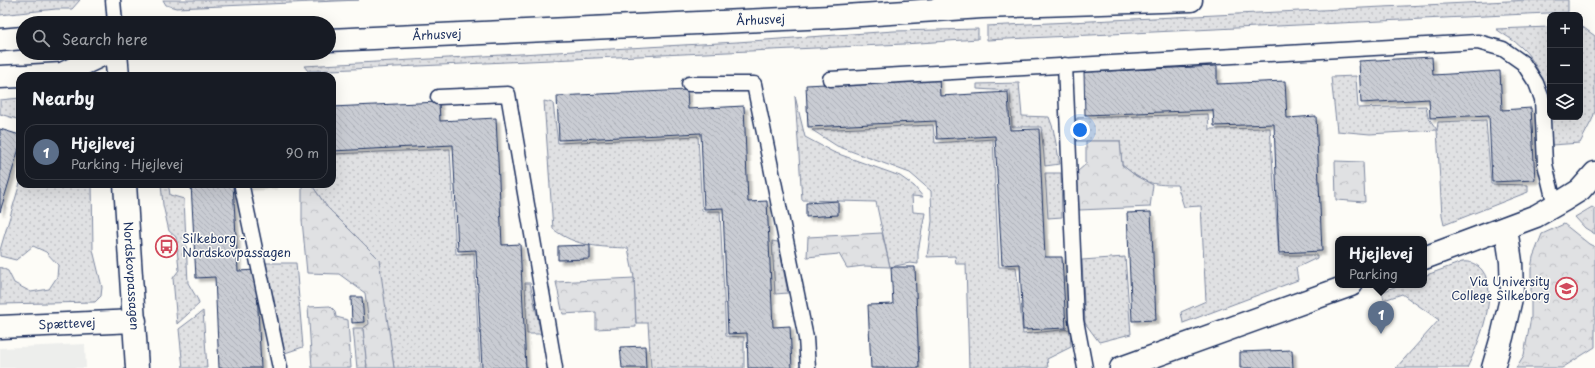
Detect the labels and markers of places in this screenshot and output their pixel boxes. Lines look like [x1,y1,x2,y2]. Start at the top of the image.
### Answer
place label: Silkeborg - Nordskovpassagen [182,229,291,261]
bus stop icon: Silkeborg - Nordskovpassagen [153,233,179,259]
place label: Via University College Silkeborg [1451,272,1550,304]
school or university icon: Via University College Silkeborg [1553,276,1579,302]
pin: 1 [1368,301,1394,334]

